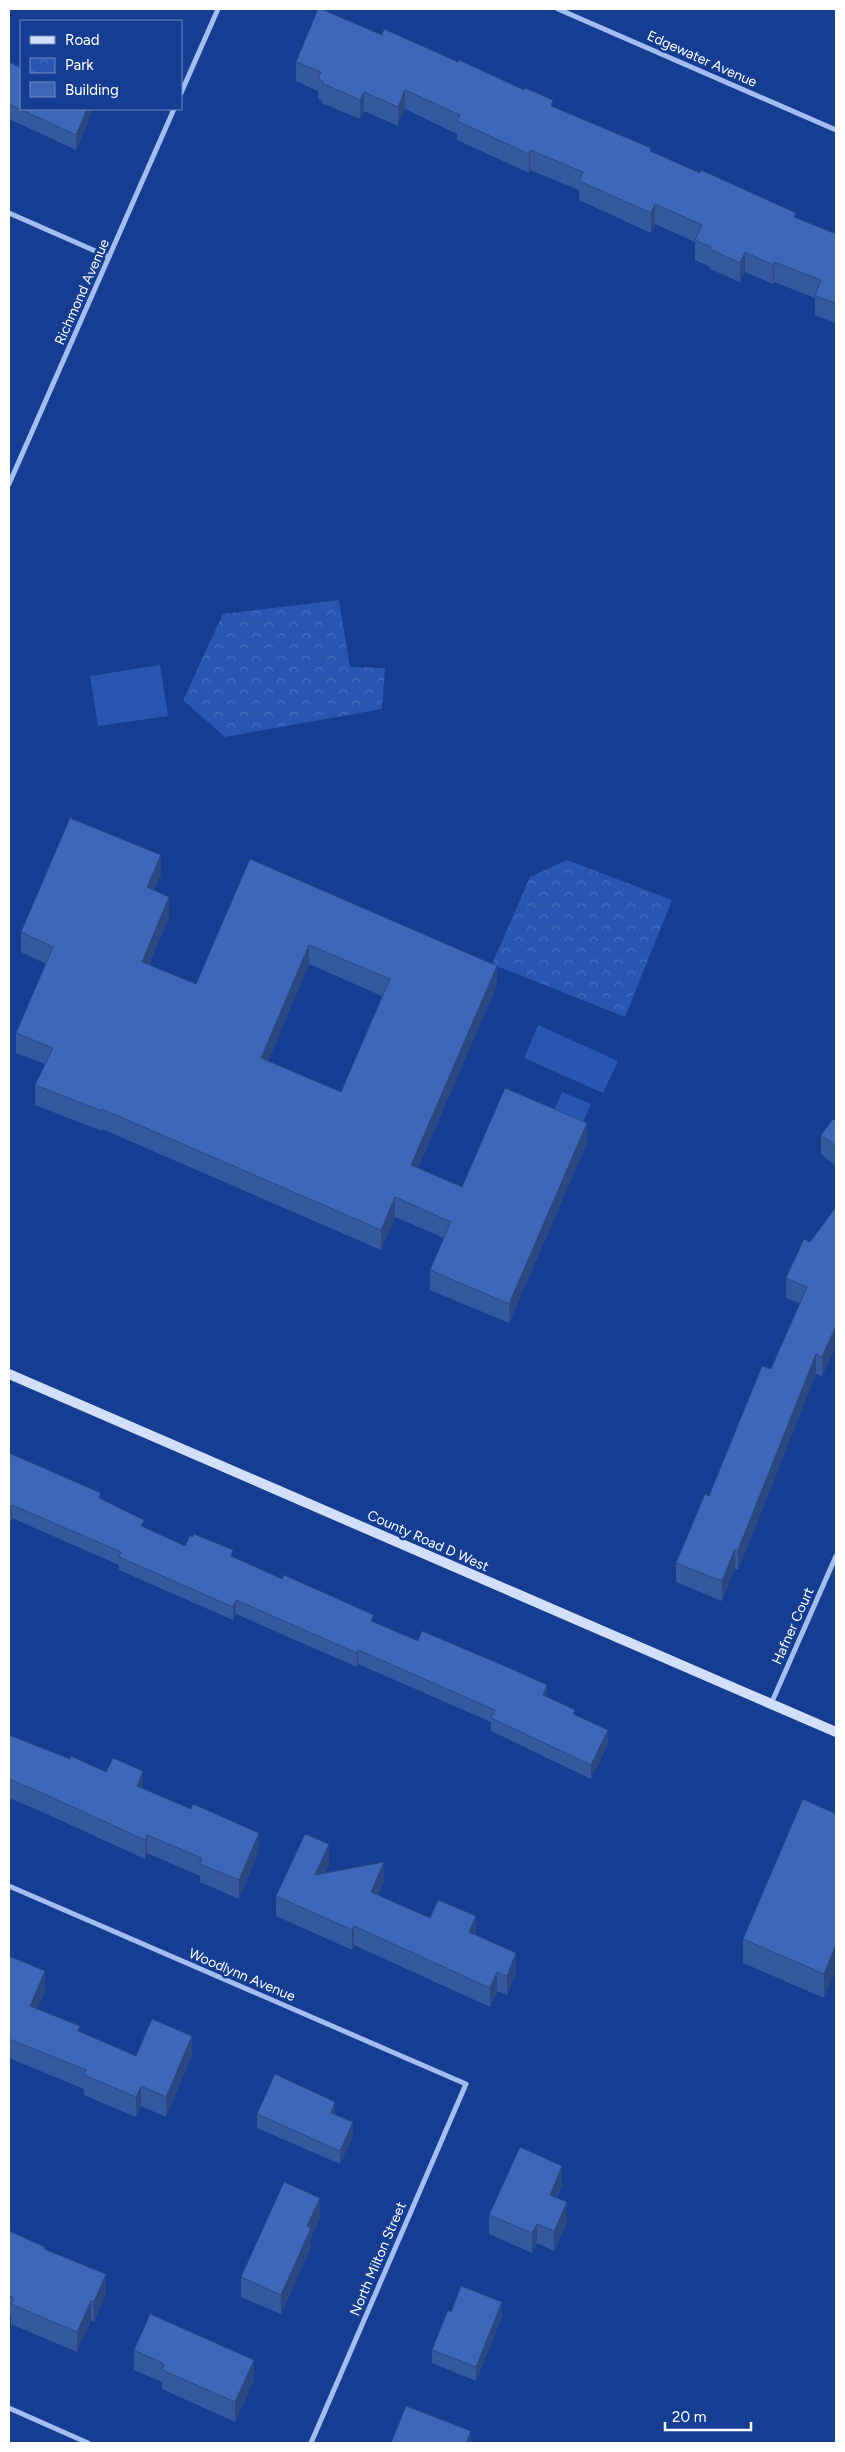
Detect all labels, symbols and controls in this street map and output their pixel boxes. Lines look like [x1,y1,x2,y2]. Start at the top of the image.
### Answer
legend [20,20,182,110]
street label: Edgewater Avenue [644,27,760,91]
text: Road [65,31,100,49]
text: Park [65,56,94,74]
text: Building [65,81,119,99]
street label: Richmond Avenue [51,236,113,348]
street label: County Road D West [365,1507,491,1575]
street label: Hafner Court [768,1585,818,1667]
street label: Woodlynn Avenue [186,1945,298,2005]
street label: North Milton Street [346,2199,410,2319]
scale bar [665,2400,751,2432]
text: 20 m [672,2408,706,2426]

